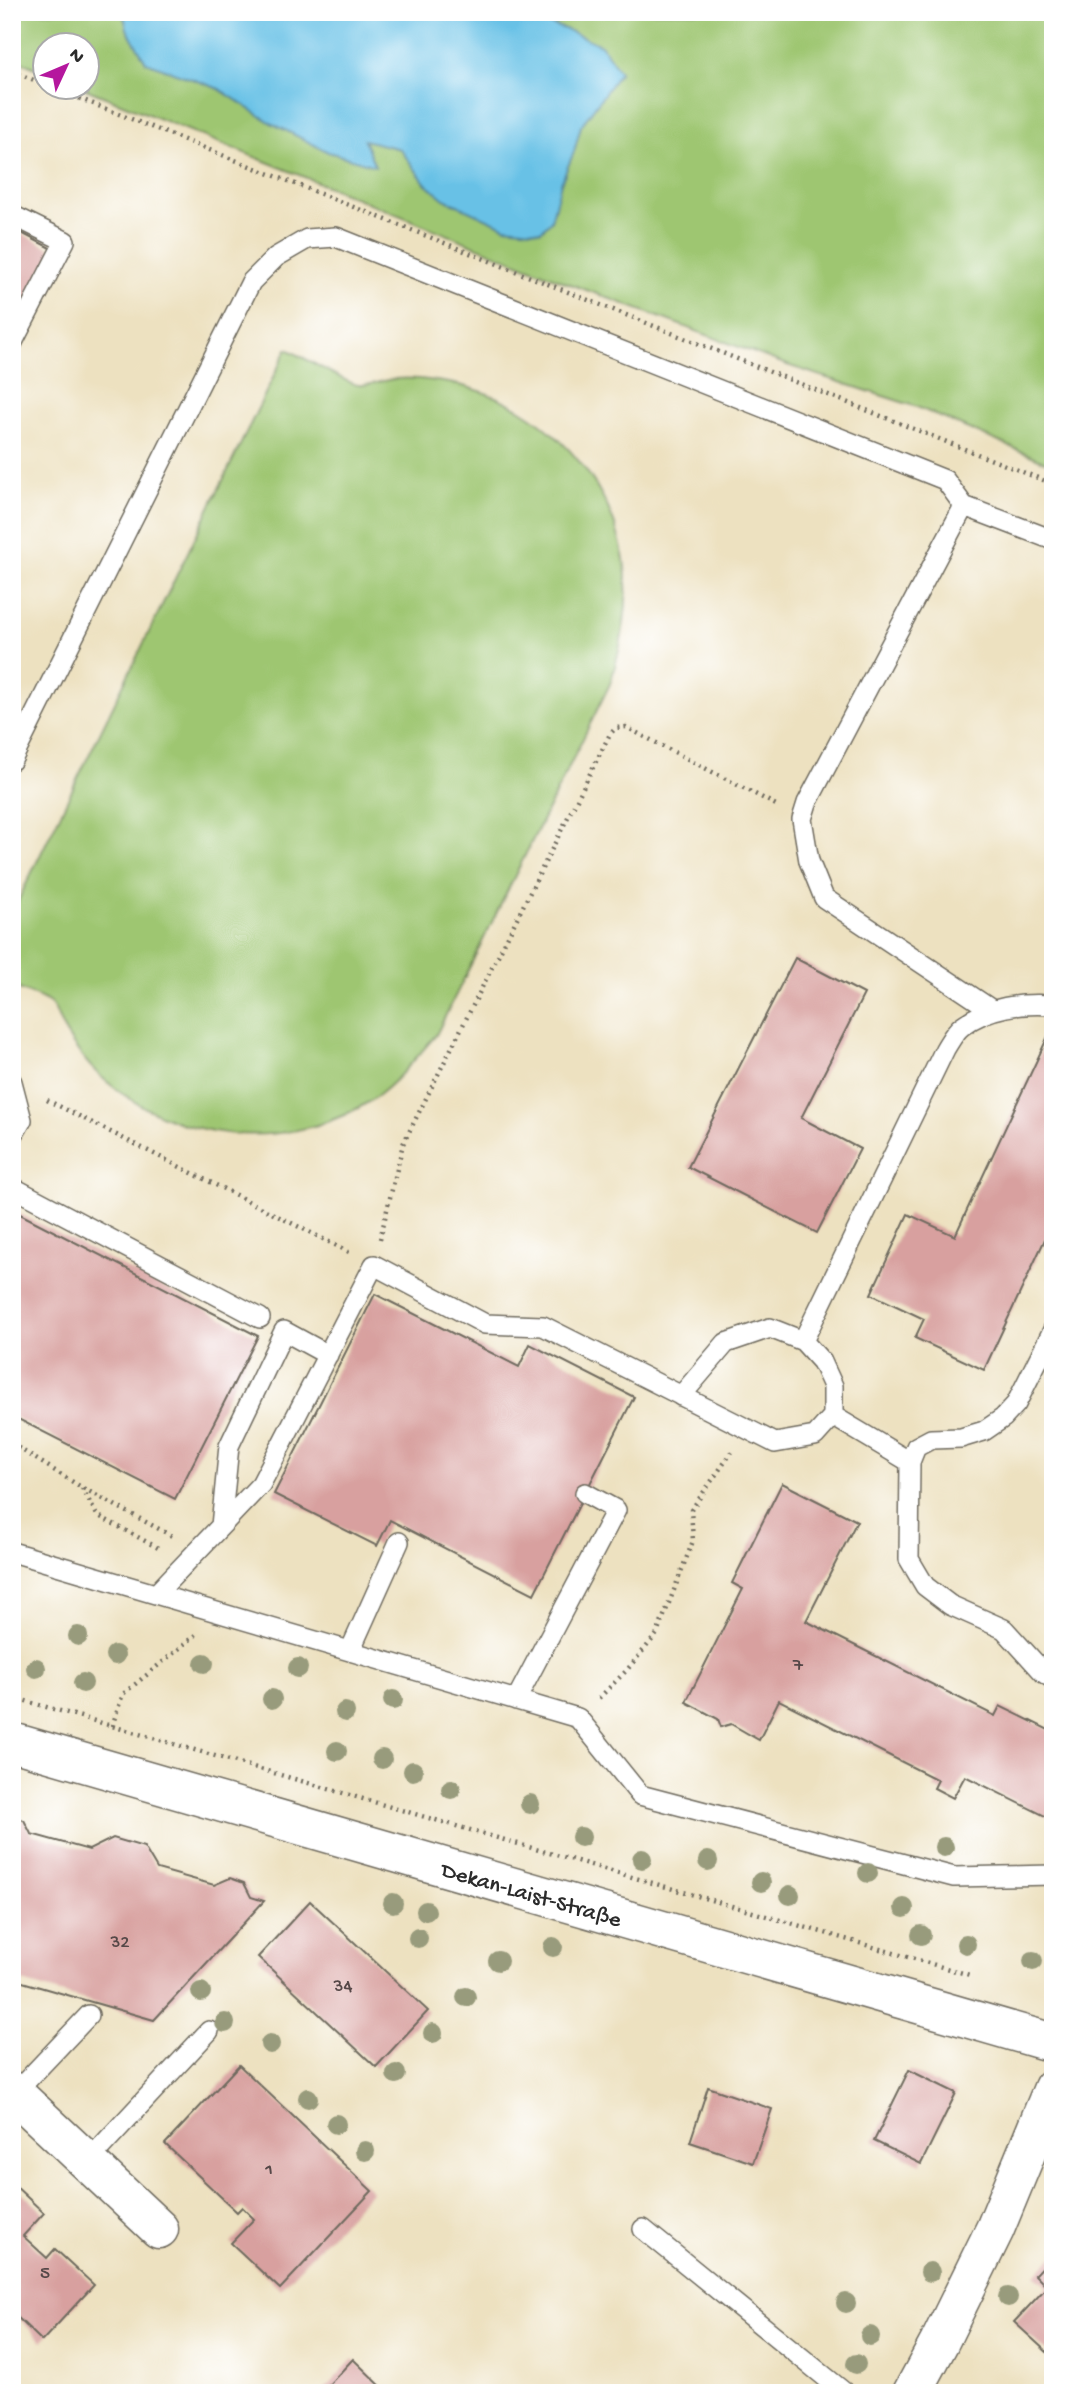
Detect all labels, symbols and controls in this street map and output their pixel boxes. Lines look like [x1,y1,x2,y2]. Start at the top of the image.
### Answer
north arrow [32,32,102,102]
text: N [63,44,88,69]
house number: 7 [792,1655,804,1678]
street label: Dekan-Laist-Straße [436,1857,625,1935]
house number: 32 [109,1932,130,1955]
house number: 34 [333,1976,352,1999]
house number: 1 [264,2159,273,2182]
house number: 5 [40,2263,50,2286]

